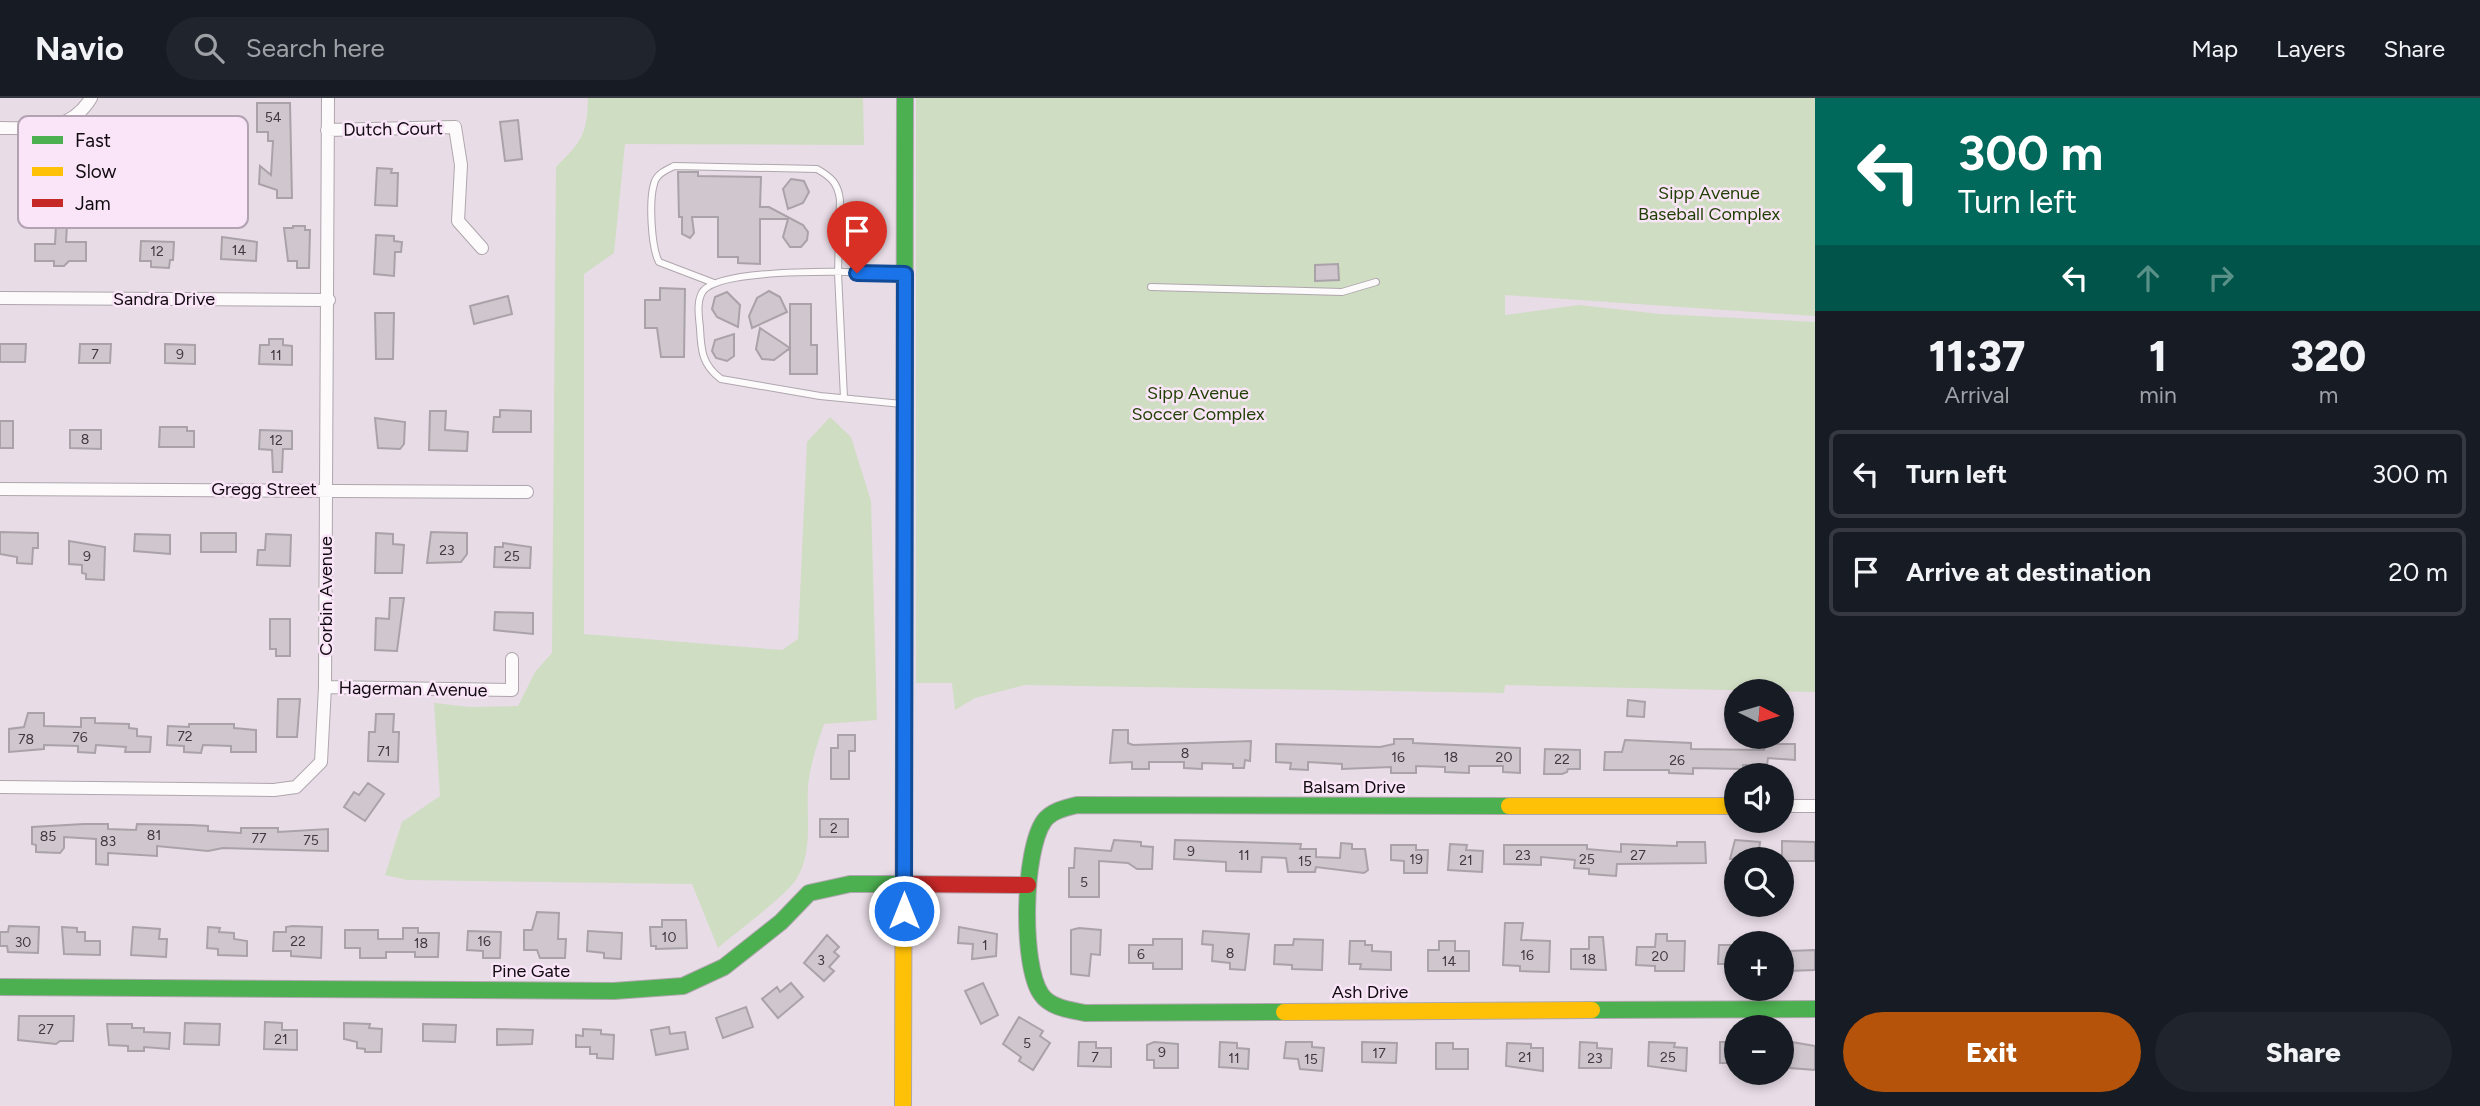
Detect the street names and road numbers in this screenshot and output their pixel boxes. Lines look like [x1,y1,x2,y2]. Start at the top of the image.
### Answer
street label: Dutch Court [343,117,443,141]
street label: Sandra Drive [113,288,215,310]
street label: Gregg Street [211,478,317,500]
street label: Corbin Avenue [315,536,337,656]
street label: Hagerman Avenue [338,677,488,701]
street label: Balsam Drive [1302,776,1406,798]
street label: Pine Gate [492,960,570,982]
street label: Ash Drive [1332,981,1409,1003]

